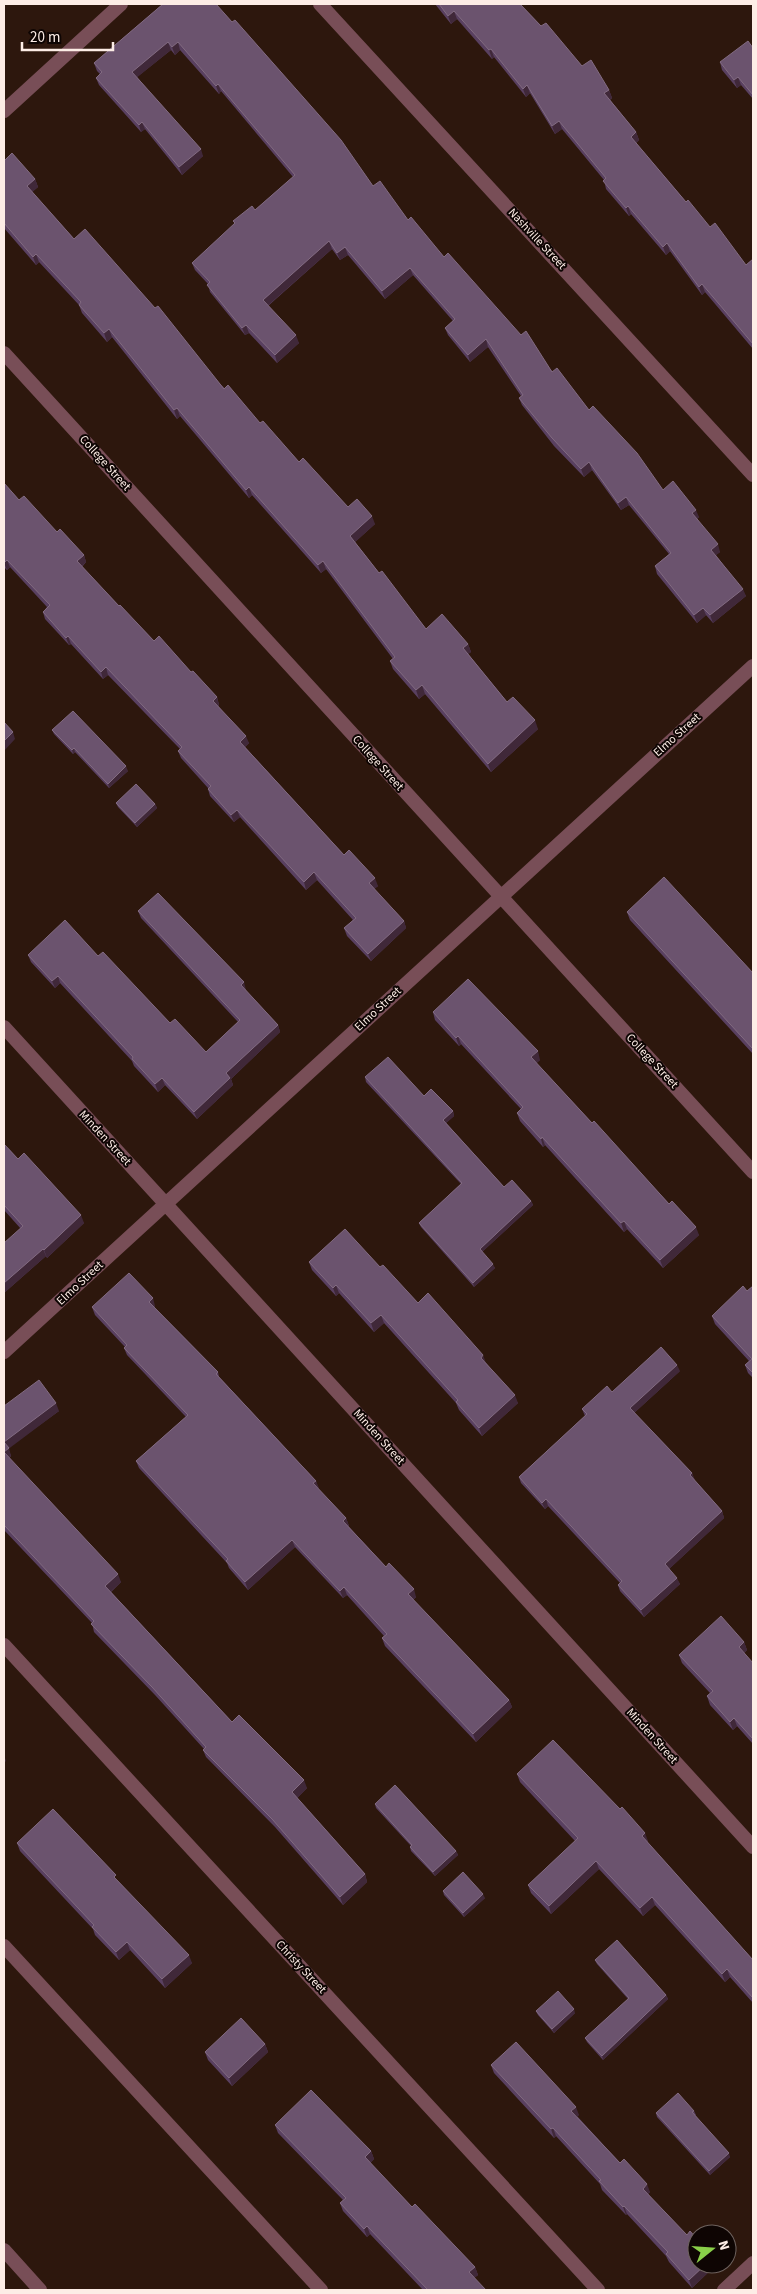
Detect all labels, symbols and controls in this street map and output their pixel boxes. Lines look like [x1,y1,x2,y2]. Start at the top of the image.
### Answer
scale bar [22,20,114,52]
text: 20 m [30,27,60,48]
street label: Nashville Street [504,205,570,273]
street label: College Street [75,431,135,495]
street label: Elmo Street [650,709,704,761]
street label: College Street [348,731,408,795]
street label: Elmo Street [351,983,405,1035]
street label: College Street [622,1030,682,1092]
street label: Minden Street [75,1107,135,1169]
street label: Elmo Street [53,1257,107,1309]
street label: Minden Street [349,1405,409,1469]
street label: Minden Street [622,1704,682,1768]
street label: Christy Street [272,1937,330,1997]
north arrow [687,2224,737,2274]
text: N [713,2238,734,2253]

